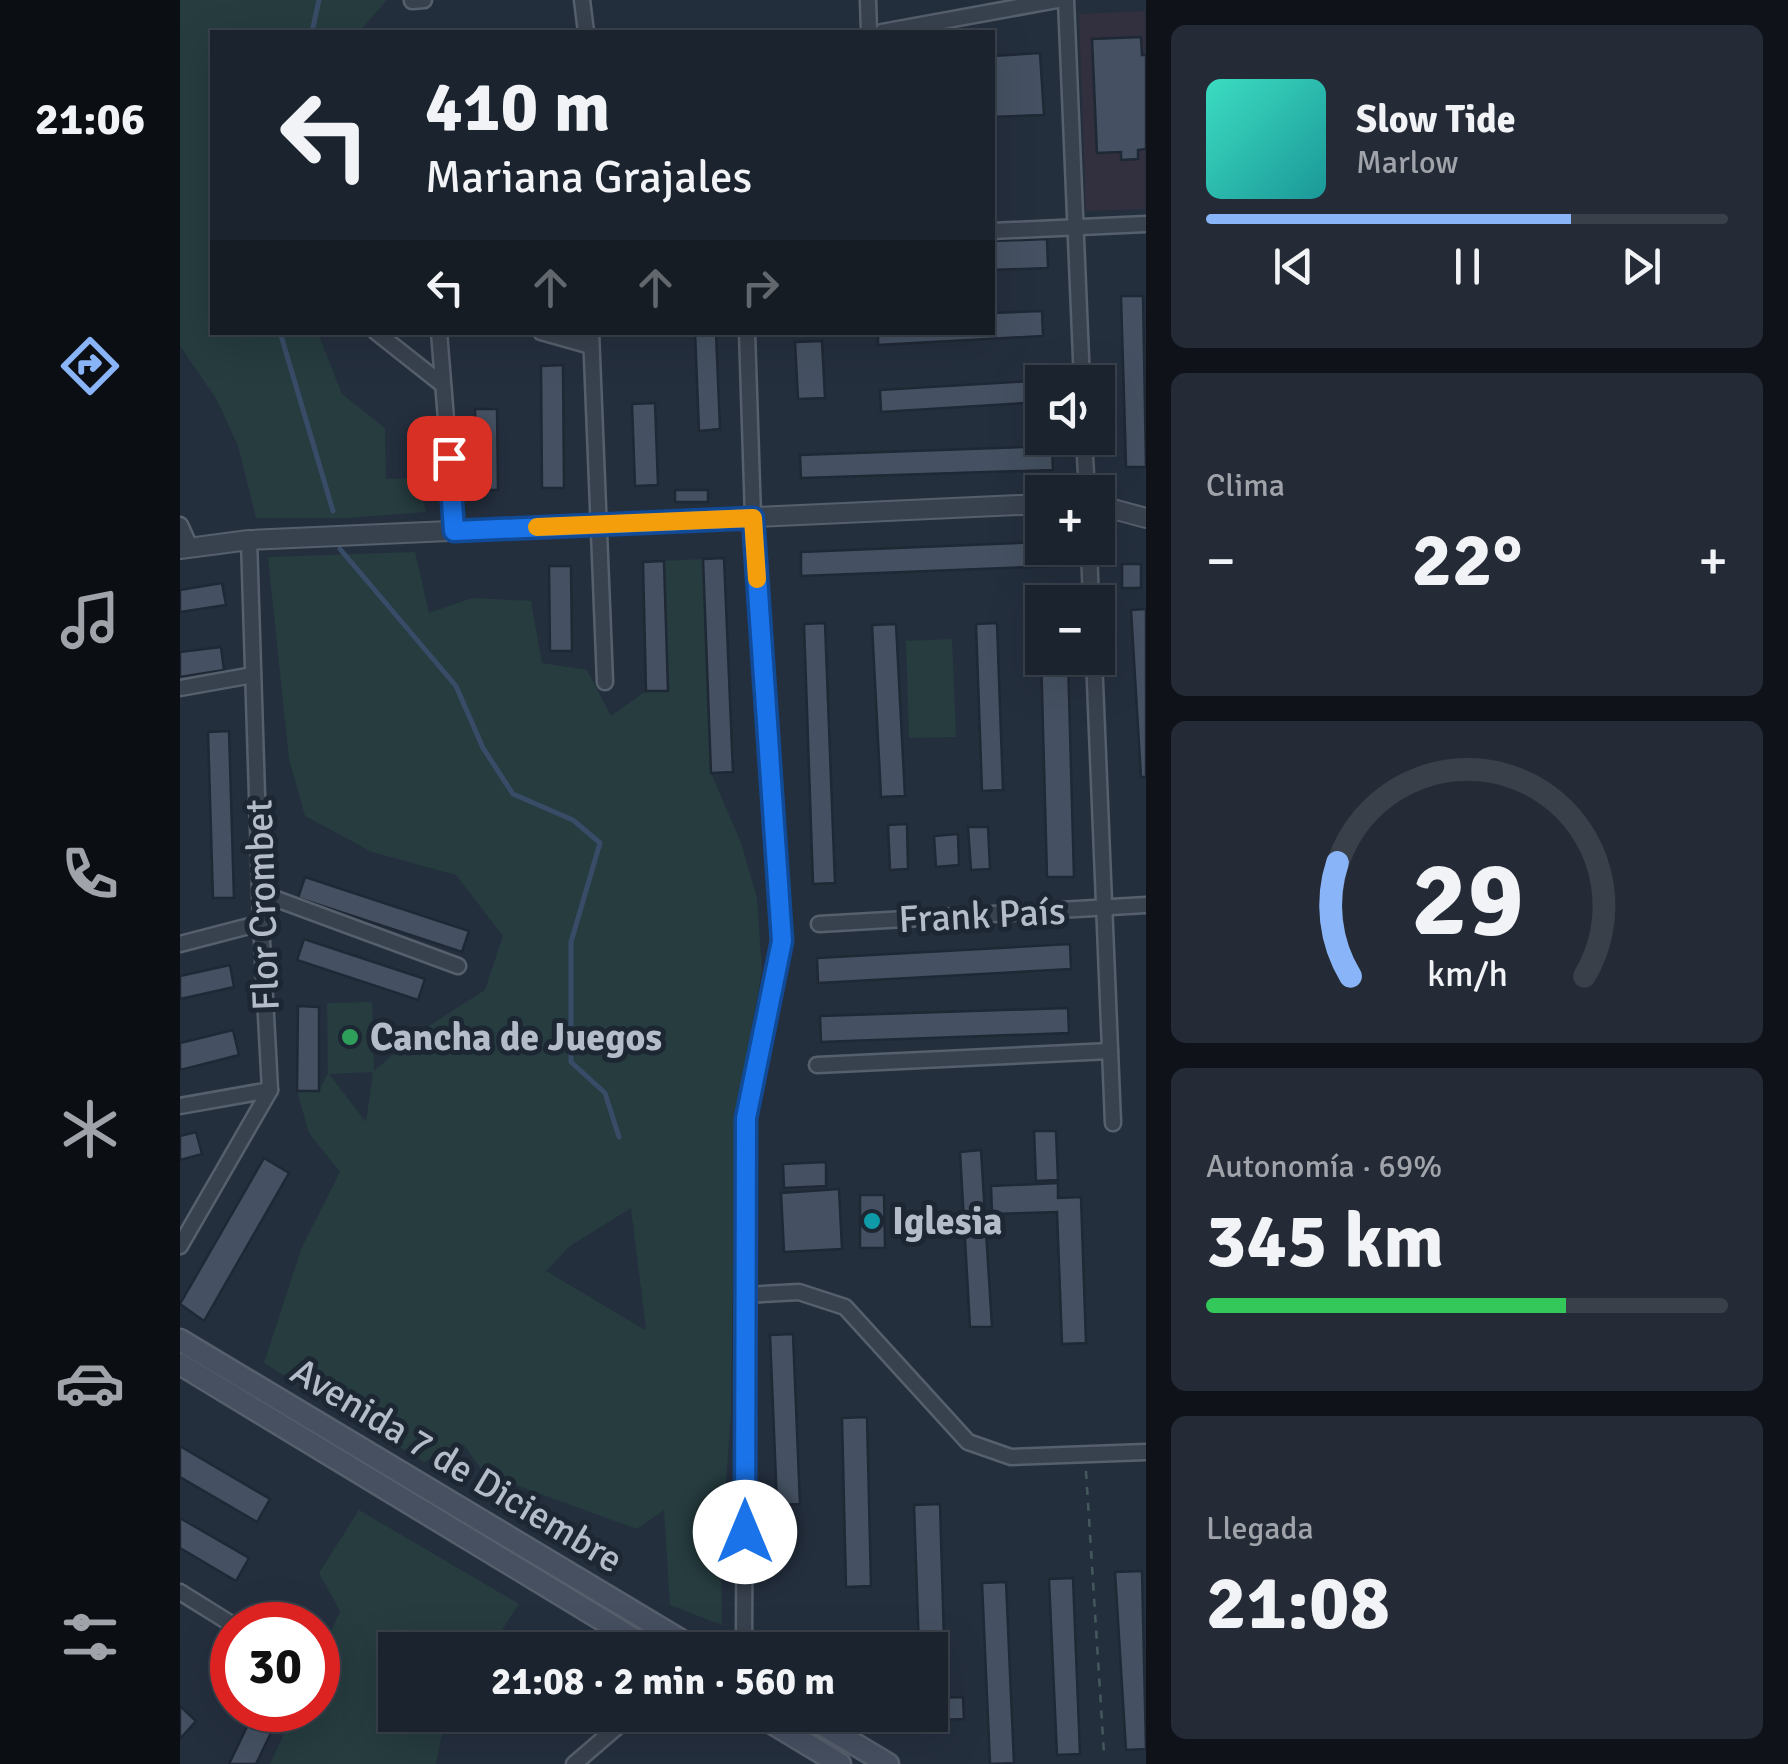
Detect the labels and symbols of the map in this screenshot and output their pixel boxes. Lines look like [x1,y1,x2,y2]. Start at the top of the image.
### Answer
pin [407,416,492,501]
street label: Flor Crombet [235,799,290,1011]
street label: Frank País [897,888,1067,943]
place label: Cancha de Juegos [370,1014,662,1061]
marker: Cancha de Juegos [339,1026,361,1048]
place label: Iglesia [892,1198,1003,1245]
marker: Iglesia [861,1210,883,1232]
street label: Avenida 7 de Diciembre [282,1348,631,1583]
position arrow [693,1480,797,1584]
speed limit sign: 30 [210,1602,340,1732]

